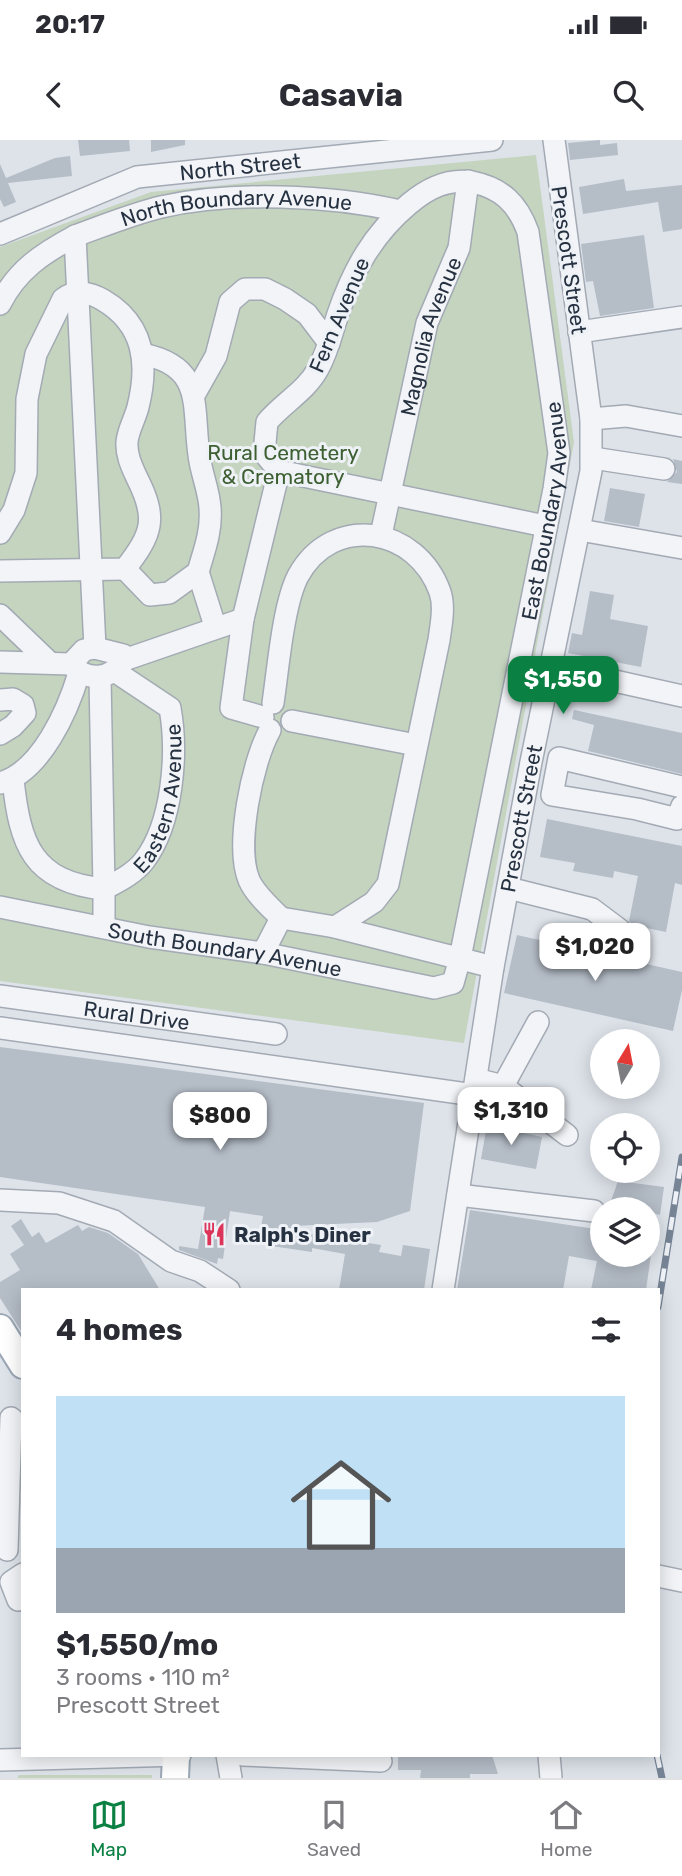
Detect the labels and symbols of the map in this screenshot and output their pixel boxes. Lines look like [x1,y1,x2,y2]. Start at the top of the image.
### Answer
street label: North Street [178,148,302,185]
street label: North Boundary Avenue [117,184,354,231]
street label: Prescott Street [546,184,592,336]
street label: Magnolia Avenue [395,253,466,418]
street label: Fern Avenue [304,254,374,376]
street label: East Boundary Avenue [516,400,572,622]
park label: Rural Cemetery & Crematory [207,440,359,489]
pin: $1,550 [506,656,620,716]
street label: Eastern Avenue [127,723,186,878]
street label: Prescott Street [495,742,547,894]
street label: South Boundary Avenue [106,917,344,981]
pin: $1,020 [538,924,652,983]
street label: Rural Drive [82,995,191,1034]
north arrow [590,1029,660,1099]
pin: $1,310 [454,1088,568,1147]
pin: $800 [179,1093,261,1152]
restaurant icon: Ralph's Diner [200,1220,228,1248]
place label: Ralph's Diner [234,1222,371,1247]

